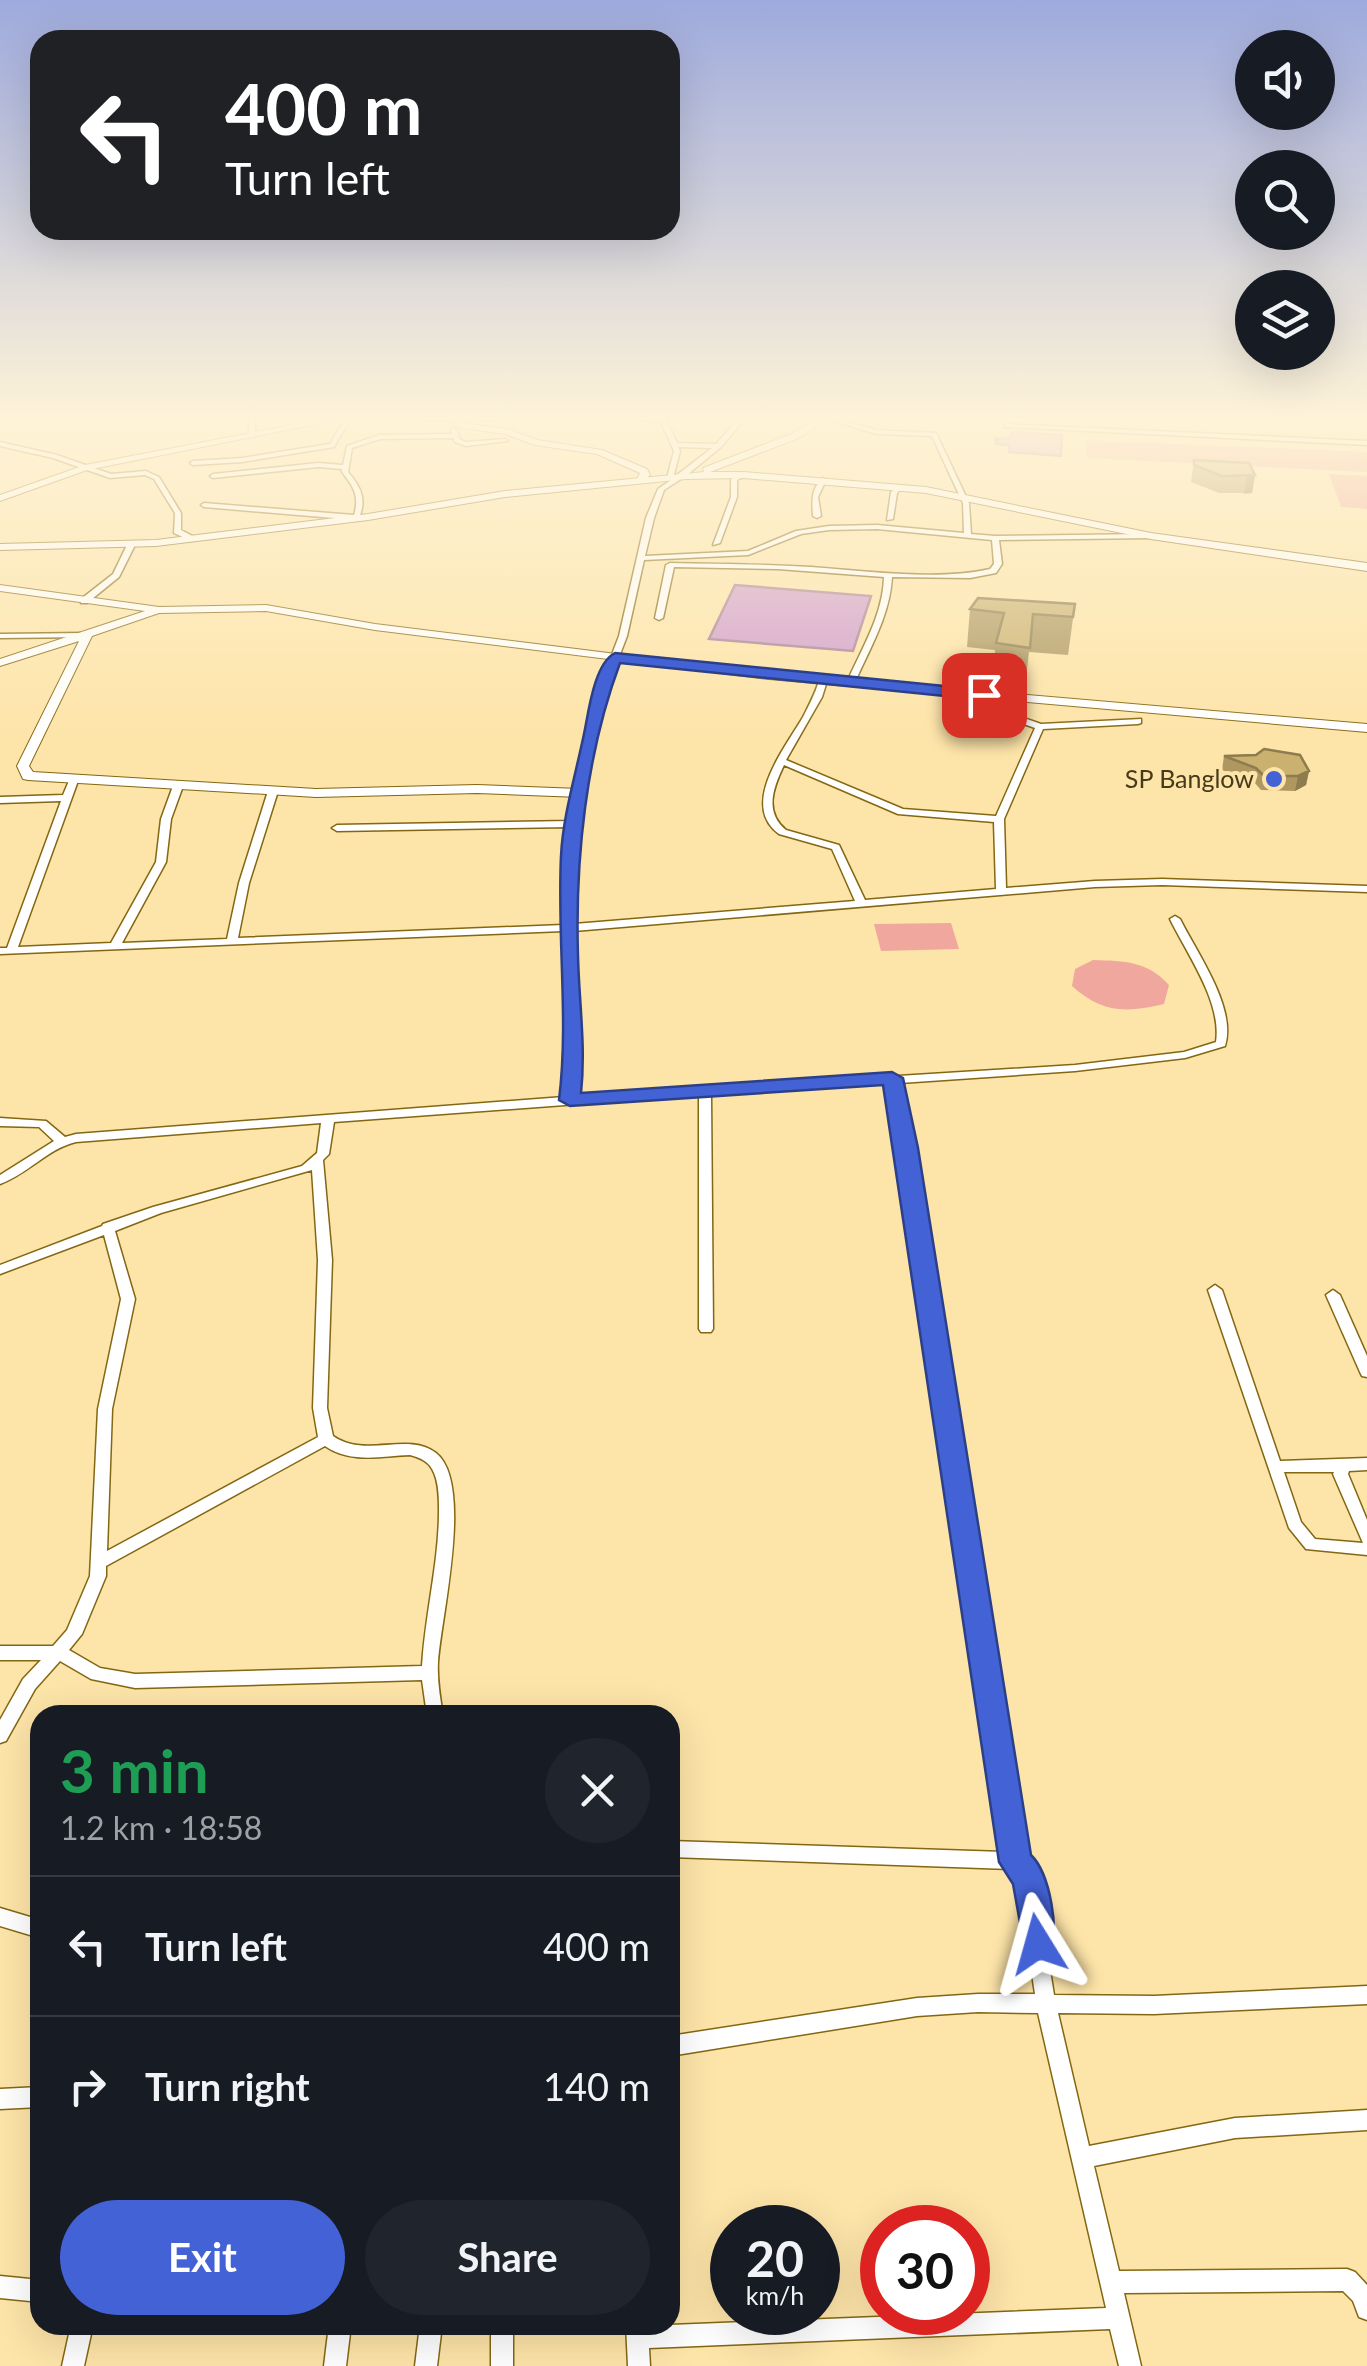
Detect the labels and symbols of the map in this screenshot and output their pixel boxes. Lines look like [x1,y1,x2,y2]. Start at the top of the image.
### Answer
pin [942,653,1027,738]
place label: SP Banglow [1125,763,1254,793]
marker: SP Banglow [1263,768,1285,790]
position arrow [986,1892,1090,1996]
speed limit sign: 30 [860,2205,990,2335]

